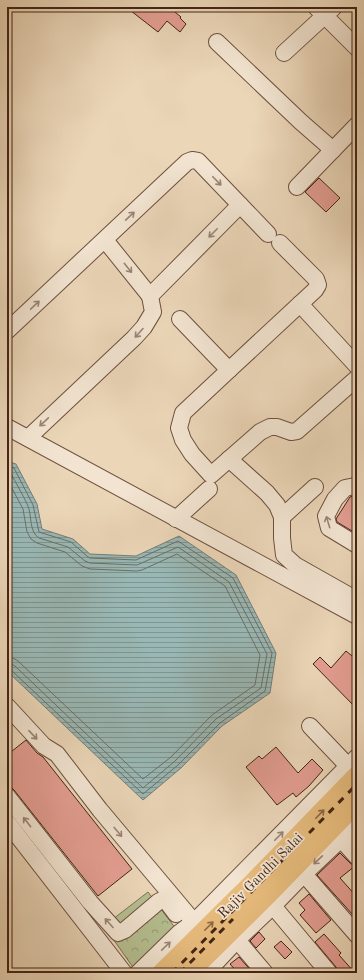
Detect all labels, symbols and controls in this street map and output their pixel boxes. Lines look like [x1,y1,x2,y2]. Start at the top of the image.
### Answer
one-way arrow [212,176,222,186]
one-way arrow [125,211,135,221]
one-way arrow [208,228,218,238]
one-way arrow [123,262,132,273]
one-way arrow [30,301,40,310]
one-way arrow [134,328,143,338]
one-way arrow [39,418,50,427]
one-way arrow [324,516,331,529]
one-way arrow [29,730,38,740]
one-way arrow [315,809,325,819]
one-way arrow [23,816,31,827]
one-way arrow [114,827,123,837]
street label: Rajiv Gandhi Salai [216,830,306,921]
one-way arrow [274,831,284,841]
one-way arrow [313,855,323,865]
one-way arrow [104,918,113,928]
one-way arrow [204,921,214,931]
one-way arrow [161,941,171,951]

